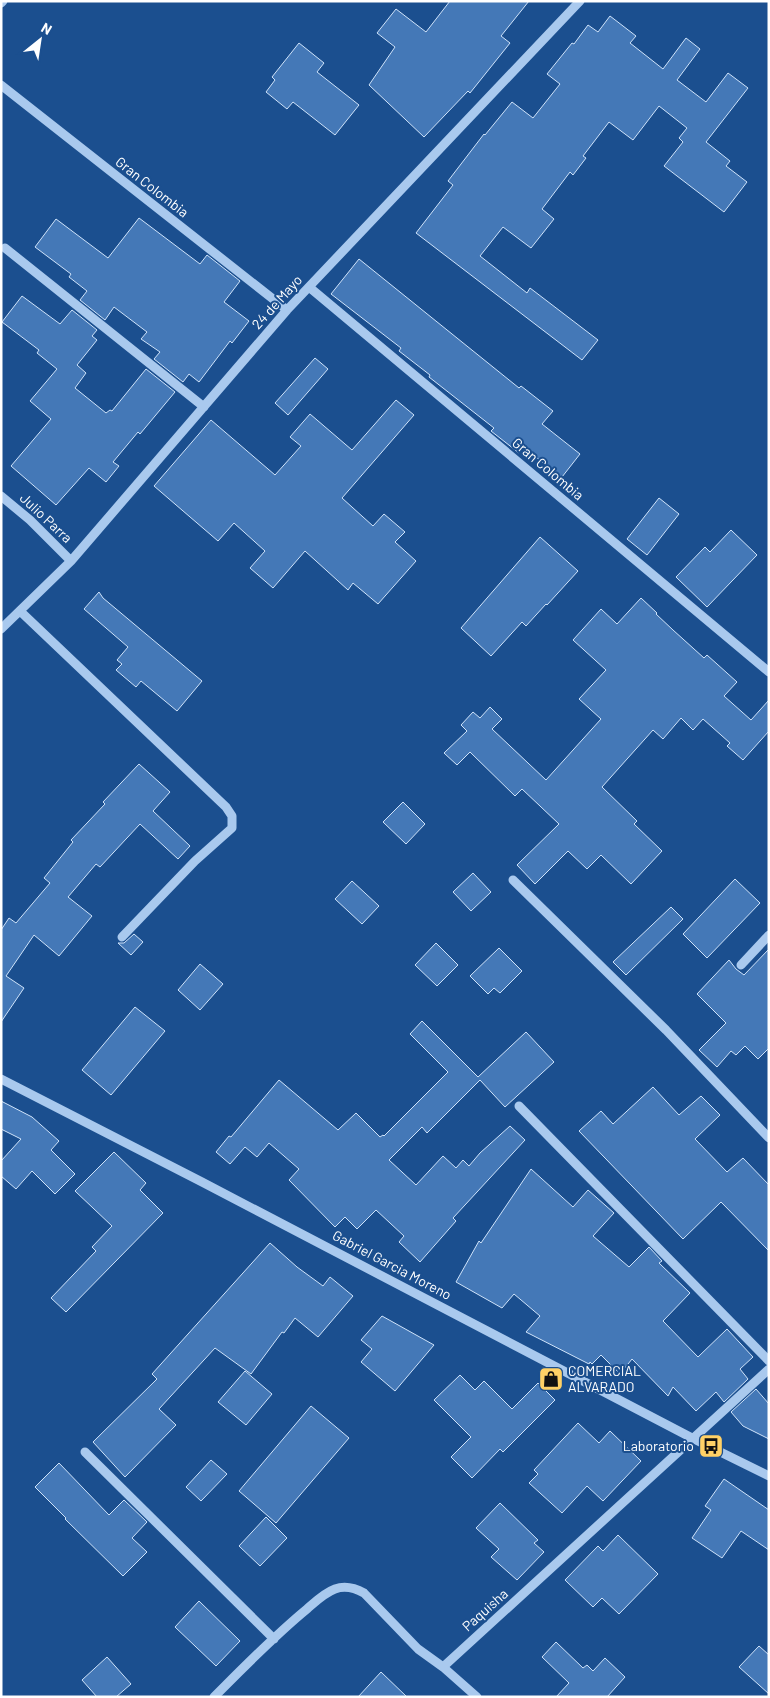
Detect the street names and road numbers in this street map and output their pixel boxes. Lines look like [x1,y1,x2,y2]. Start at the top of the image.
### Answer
street label: Gran Colombia [112,153,192,220]
street label: 24 de Mayo [248,271,305,332]
street label: Gran Colombia [509,434,588,503]
street label: Julio Parra [17,489,76,546]
street label: Gabriel Garcia Moreno [330,1226,455,1303]
street label: Paquisha [458,1585,511,1635]

